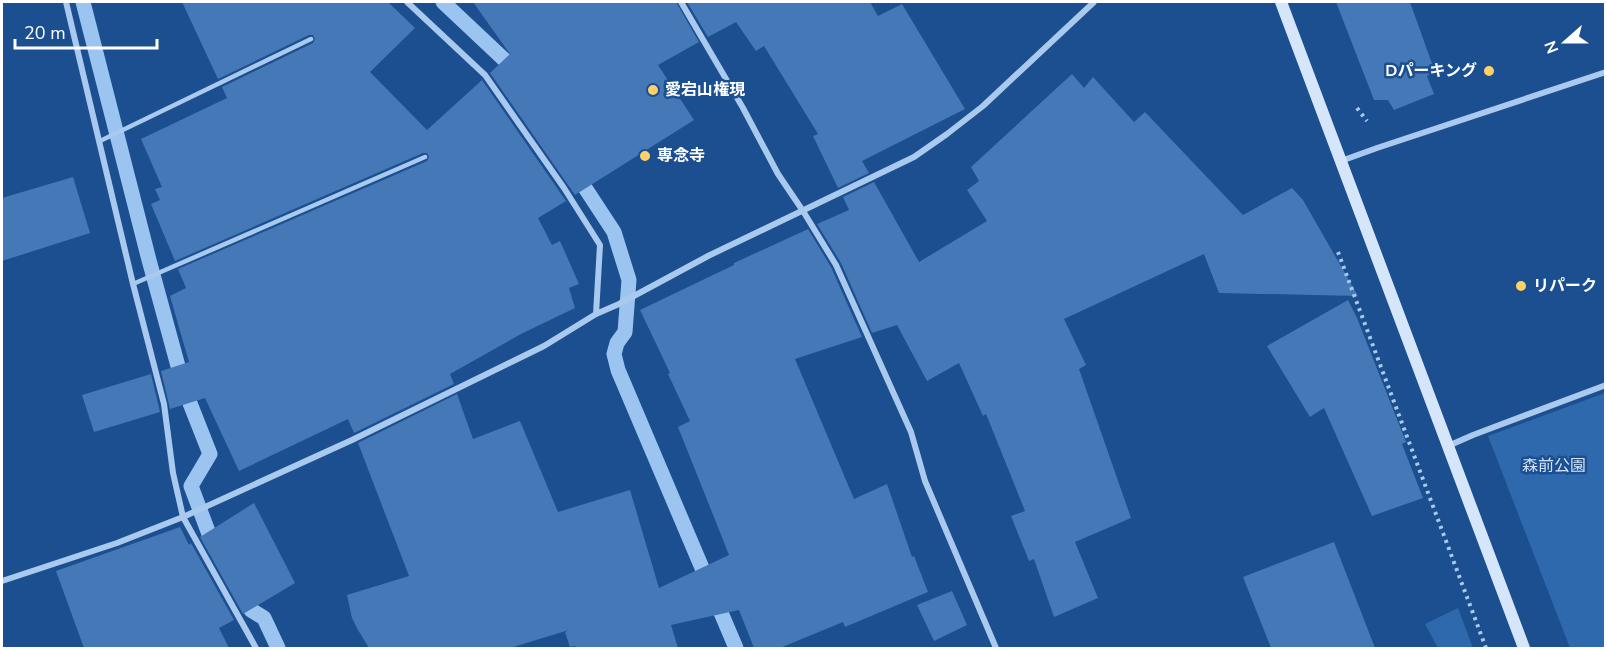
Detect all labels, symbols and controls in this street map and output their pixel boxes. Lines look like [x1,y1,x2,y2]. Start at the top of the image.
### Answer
scale bar [15,12,158,50]
north arrow [1535,12,1595,72]
text: 20 m [24,21,66,45]
text: N [1540,37,1564,57]
place label: Dパーキング [1385,60,1477,82]
marker: Dパーキング [1482,64,1496,78]
place label: 愛宕山権現 [665,79,745,101]
marker: 愛宕山権現 [646,83,660,97]
place label: 専念寺 [657,145,705,167]
marker: 専念寺 [638,149,652,163]
place label: リパーク [1533,275,1597,297]
marker: リパーク [1514,279,1528,293]
park label: 森前公園 [1522,455,1586,477]

